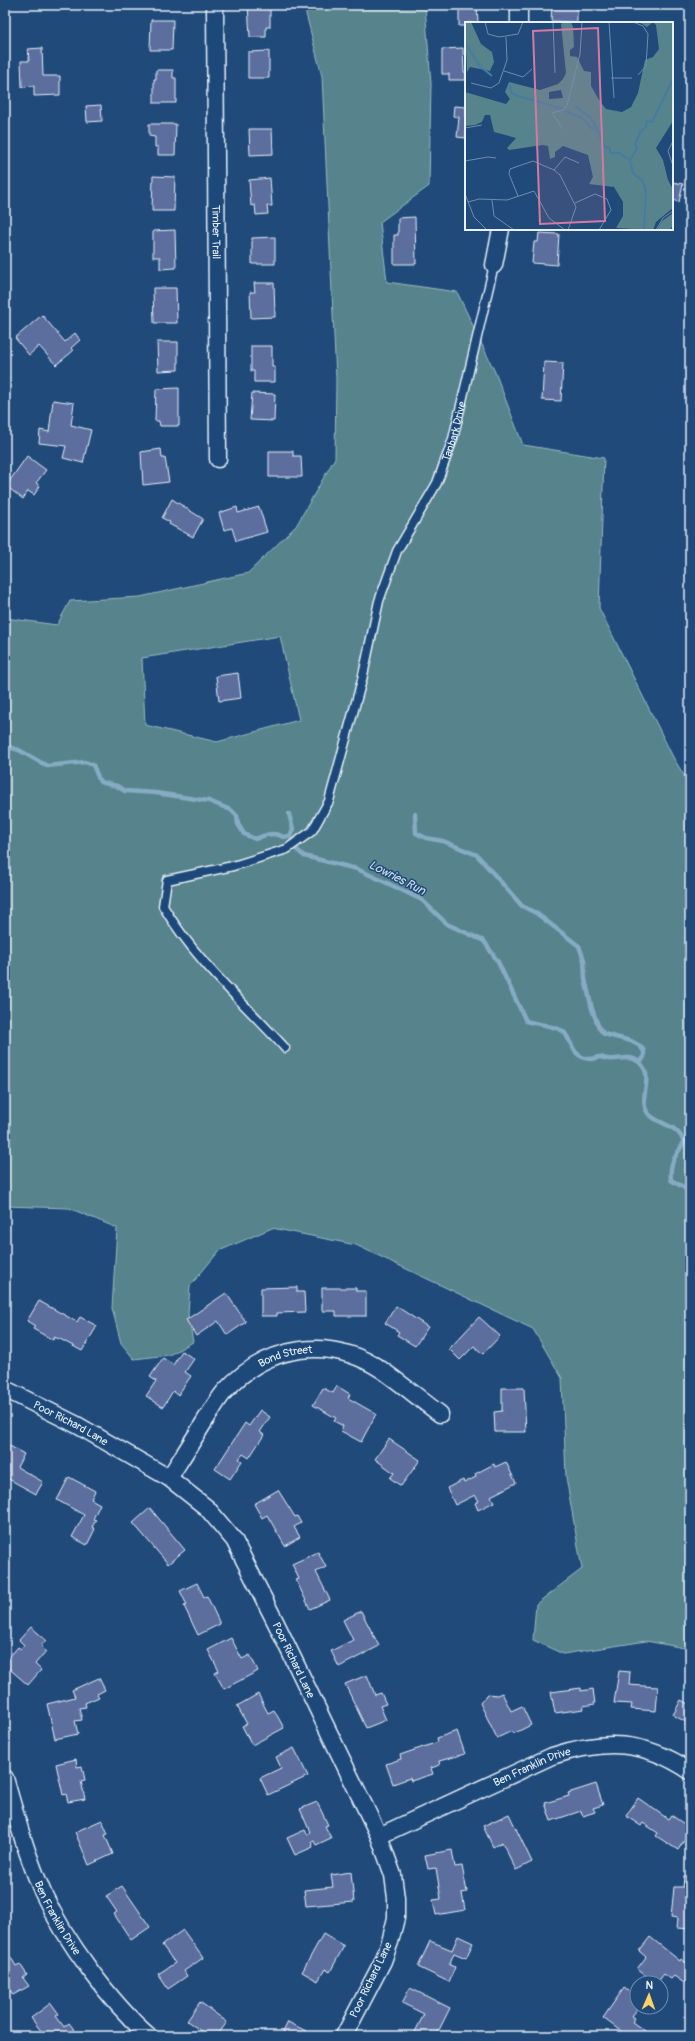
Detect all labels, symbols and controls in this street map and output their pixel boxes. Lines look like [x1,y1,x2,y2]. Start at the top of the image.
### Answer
inset map [465,22,673,230]
street label: Timber Trail [210,205,223,259]
street label: Tanbark Drive [439,400,468,463]
water label: Lowries Run [366,857,429,899]
street label: Bond Street [256,1343,313,1370]
street label: Poor Richard Lane [31,1398,111,1448]
street label: Poor Richard Lane [270,1620,318,1700]
street label: Ben Franklin Drive [491,1744,572,1789]
street label: Ben Franklin Drive [32,1879,84,1958]
street label: Poor Richard Lane [347,1940,395,2020]
north arrow [629,1975,669,2015]
text: N [645,1979,654,1992]

